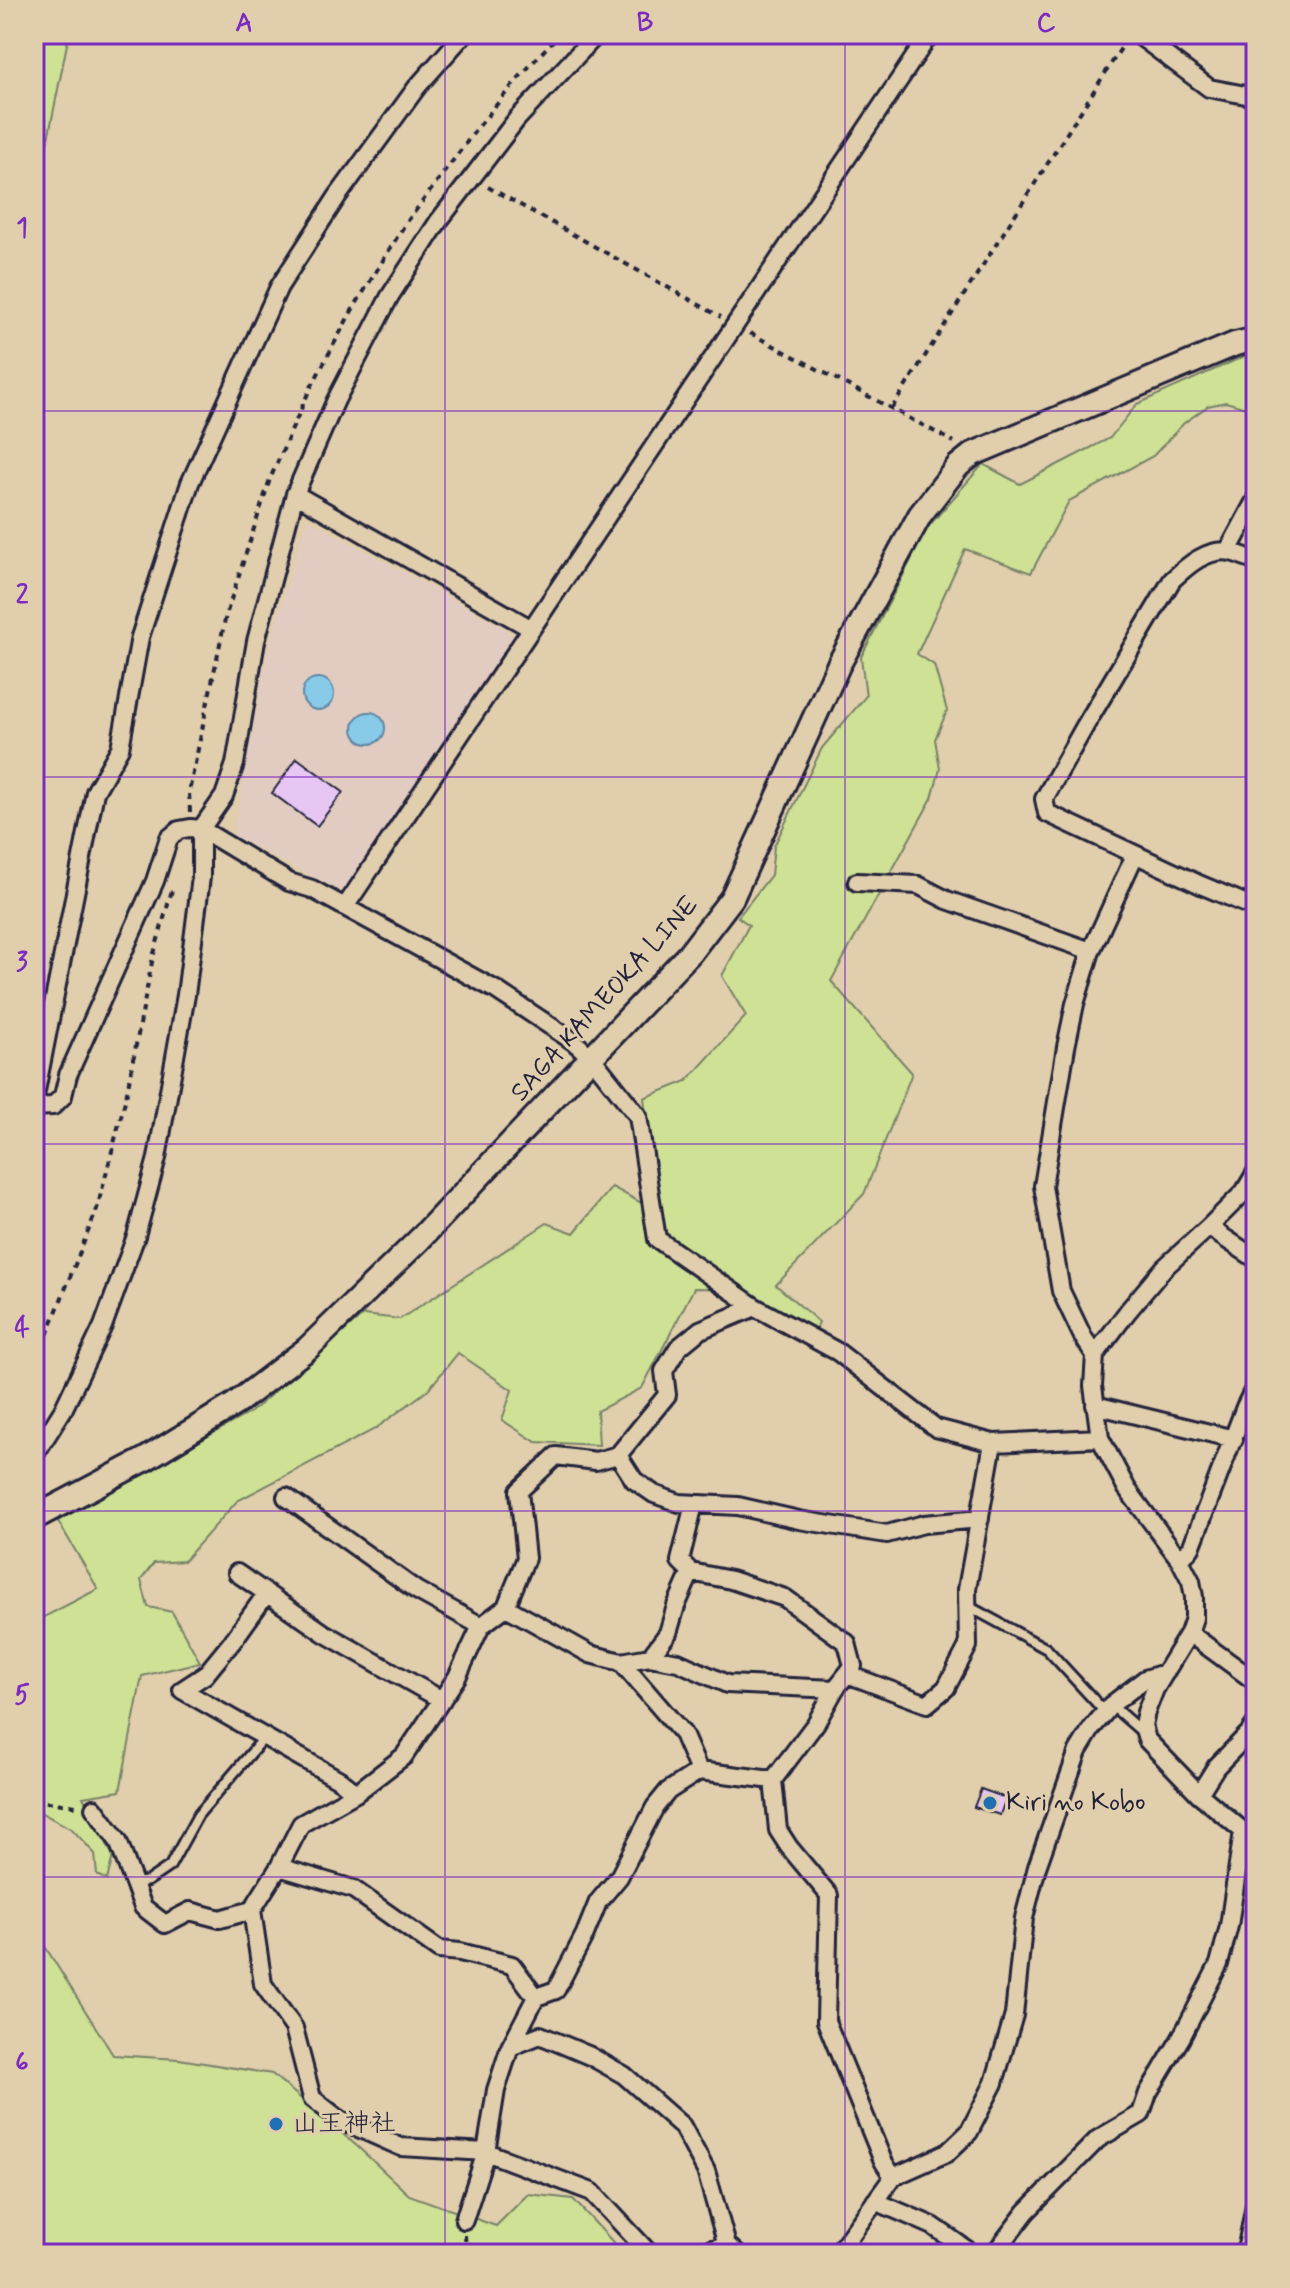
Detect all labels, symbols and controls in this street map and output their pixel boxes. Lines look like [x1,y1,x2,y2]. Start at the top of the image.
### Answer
text: A [235,7,253,41]
text: B [637,7,653,41]
text: C [1037,7,1056,41]
text: 1 [16,212,28,246]
text: 2 [16,579,29,613]
street label: SAGA KAMEOKA LINE [503,889,707,1109]
text: 3 [16,946,28,980]
text: 4 [14,1312,30,1346]
text: 5 [14,1679,30,1713]
place label: Kiri no Kobo [1006,1786,1146,1820]
marker: Kiri no Kobo [981,1794,999,1812]
text: 6 [15,2046,29,2080]
place label: 山王神社 [292,2107,396,2141]
marker: 山王神社 [267,2115,285,2133]

